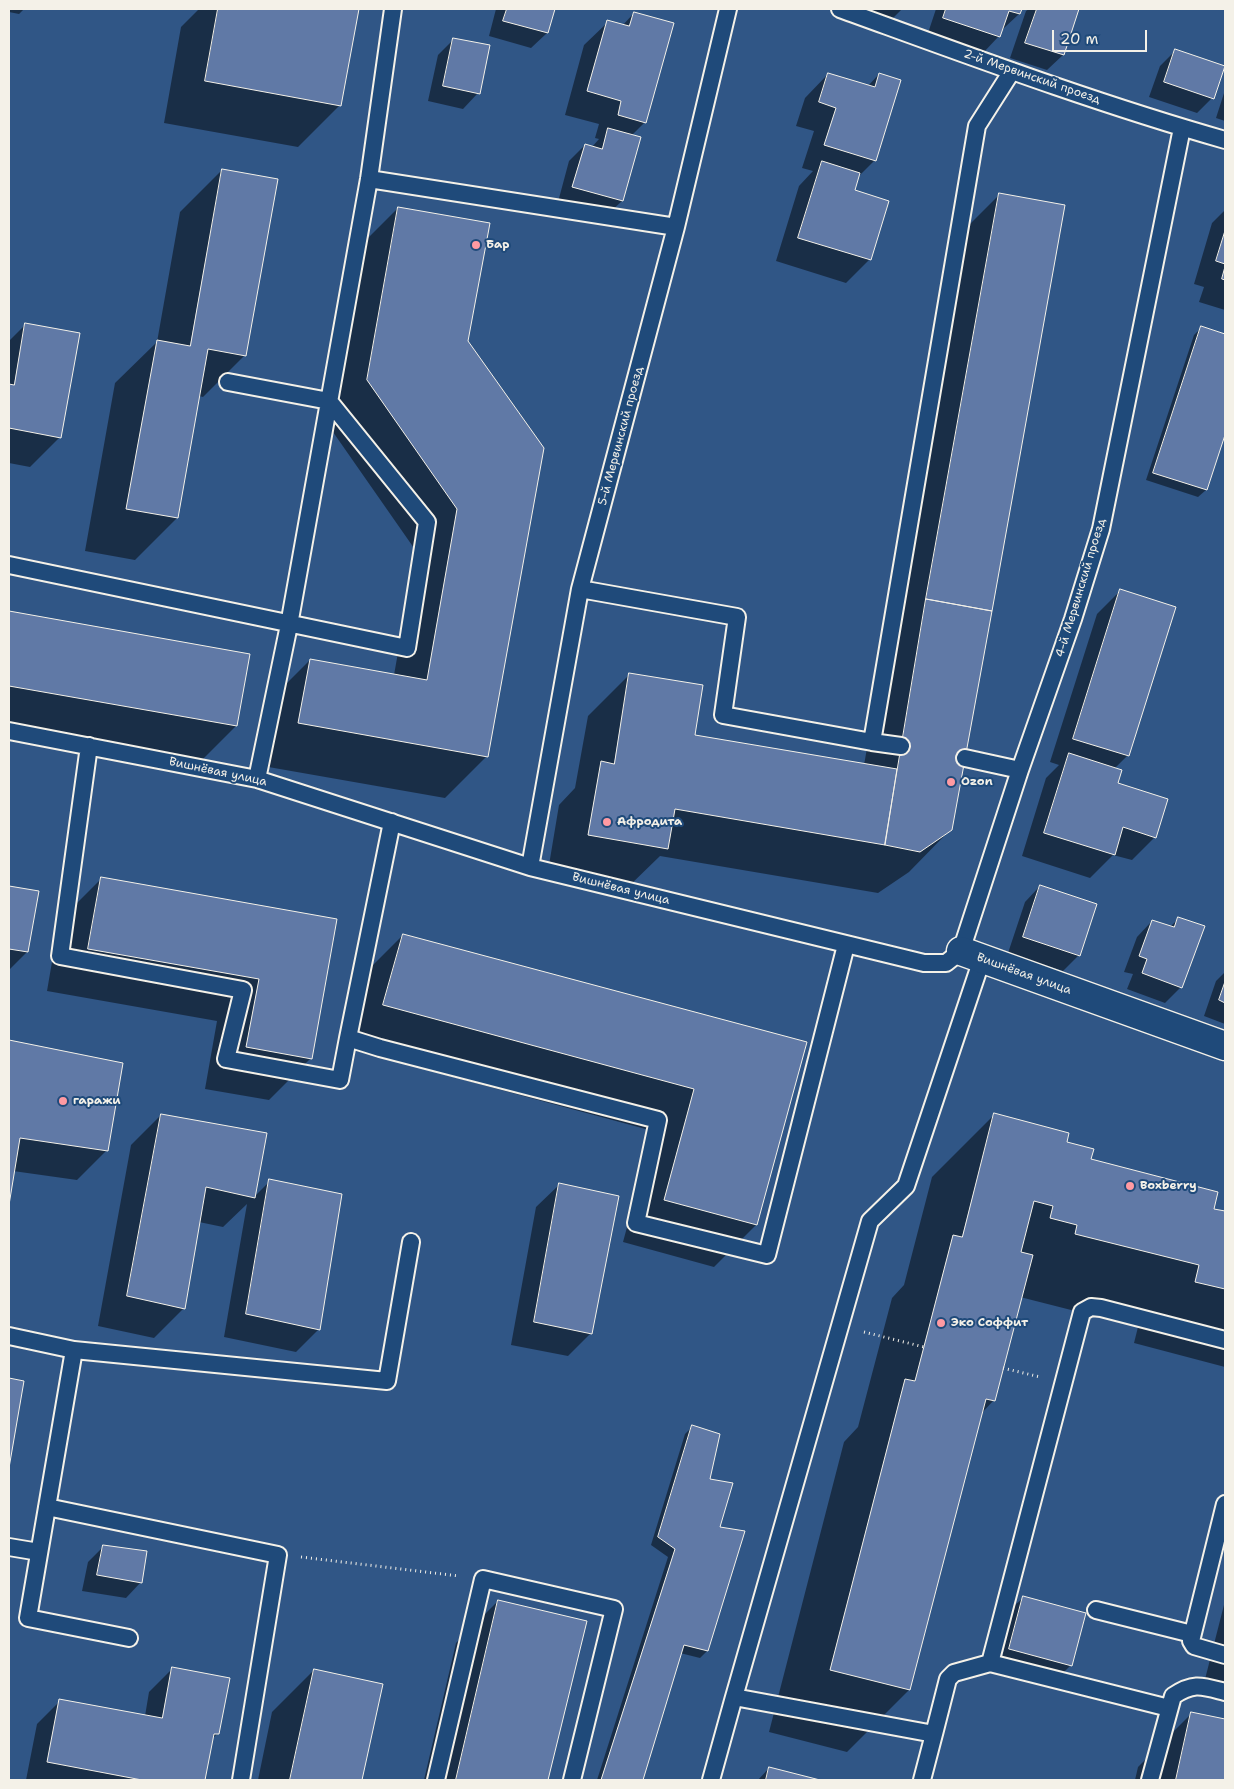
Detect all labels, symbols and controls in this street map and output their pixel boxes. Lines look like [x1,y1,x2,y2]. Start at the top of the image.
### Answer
scale bar [1054,20,1149,52]
text: 20 m [1060,29,1099,49]
street label: 2-й Мервинский проезд [962,47,1102,107]
place label: Бар [486,238,509,252]
marker: Бар [470,239,482,251]
street label: 5-й Мервинский проезд [595,365,647,507]
street label: 4-й Мервинский проезд [1053,517,1109,659]
street label: Вишнёвая улица [168,755,268,789]
place label: Ozon [961,775,993,789]
marker: Ozon [945,776,957,788]
place label: Афродита [617,815,682,829]
marker: Афродита [601,816,613,828]
street label: Вишнёвая улица [571,870,671,908]
street label: Вишнёвая улица [975,950,1073,998]
place label: гаражи [73,1094,121,1108]
marker: гаражи [57,1095,69,1107]
place label: Boxberry [1140,1179,1197,1193]
marker: Boxberry [1124,1180,1136,1192]
place label: Эко Соффит [951,1316,1028,1330]
marker: Эко Соффит [935,1317,947,1329]

